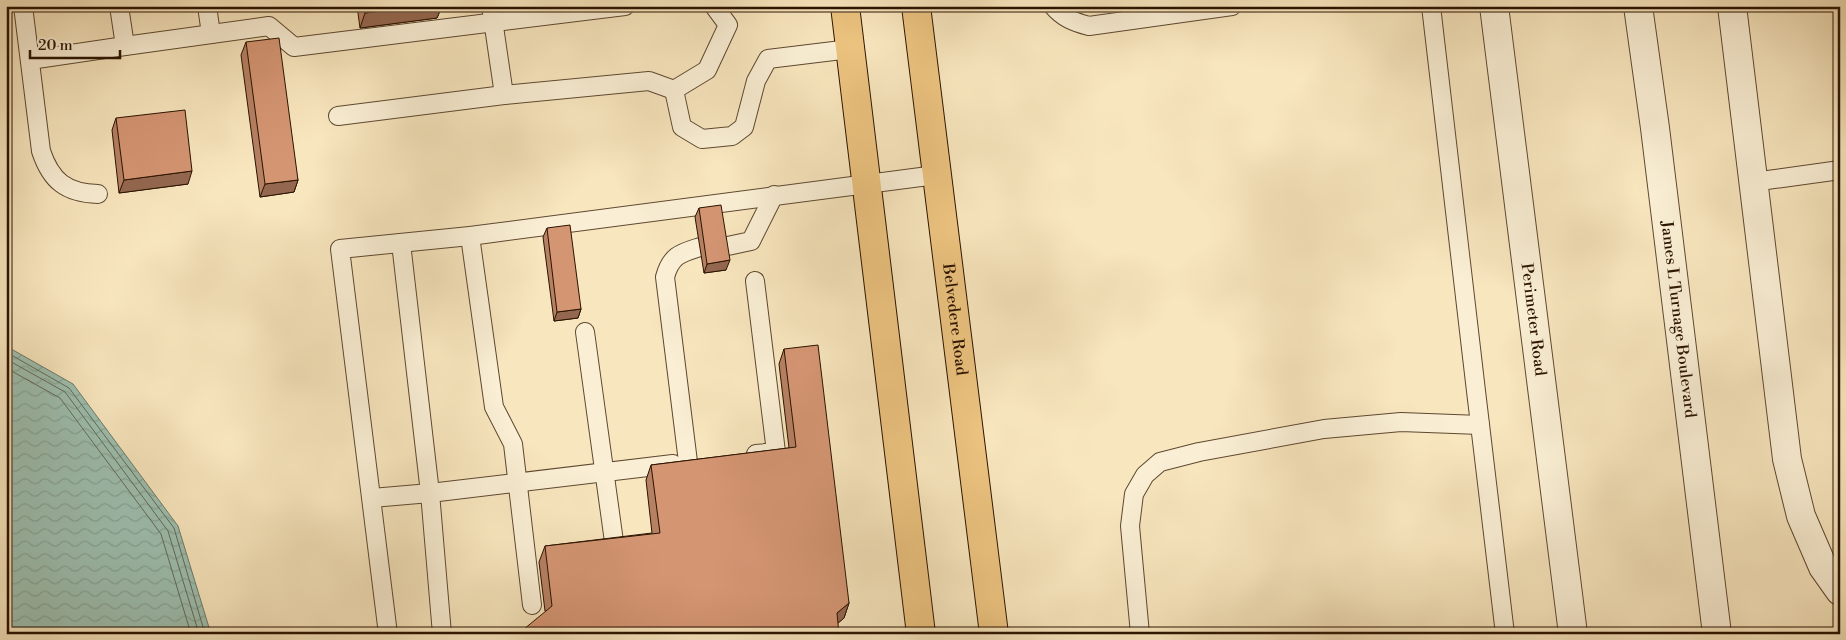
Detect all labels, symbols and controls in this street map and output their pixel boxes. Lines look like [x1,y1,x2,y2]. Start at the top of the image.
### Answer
scale bar [30,28,120,60]
text: 20 m [38,36,73,55]
street label: James L Turnage Boulevard [1656,219,1700,419]
street label: Belvedere Road [938,262,972,377]
street label: Perimeter Road [1516,262,1550,377]

